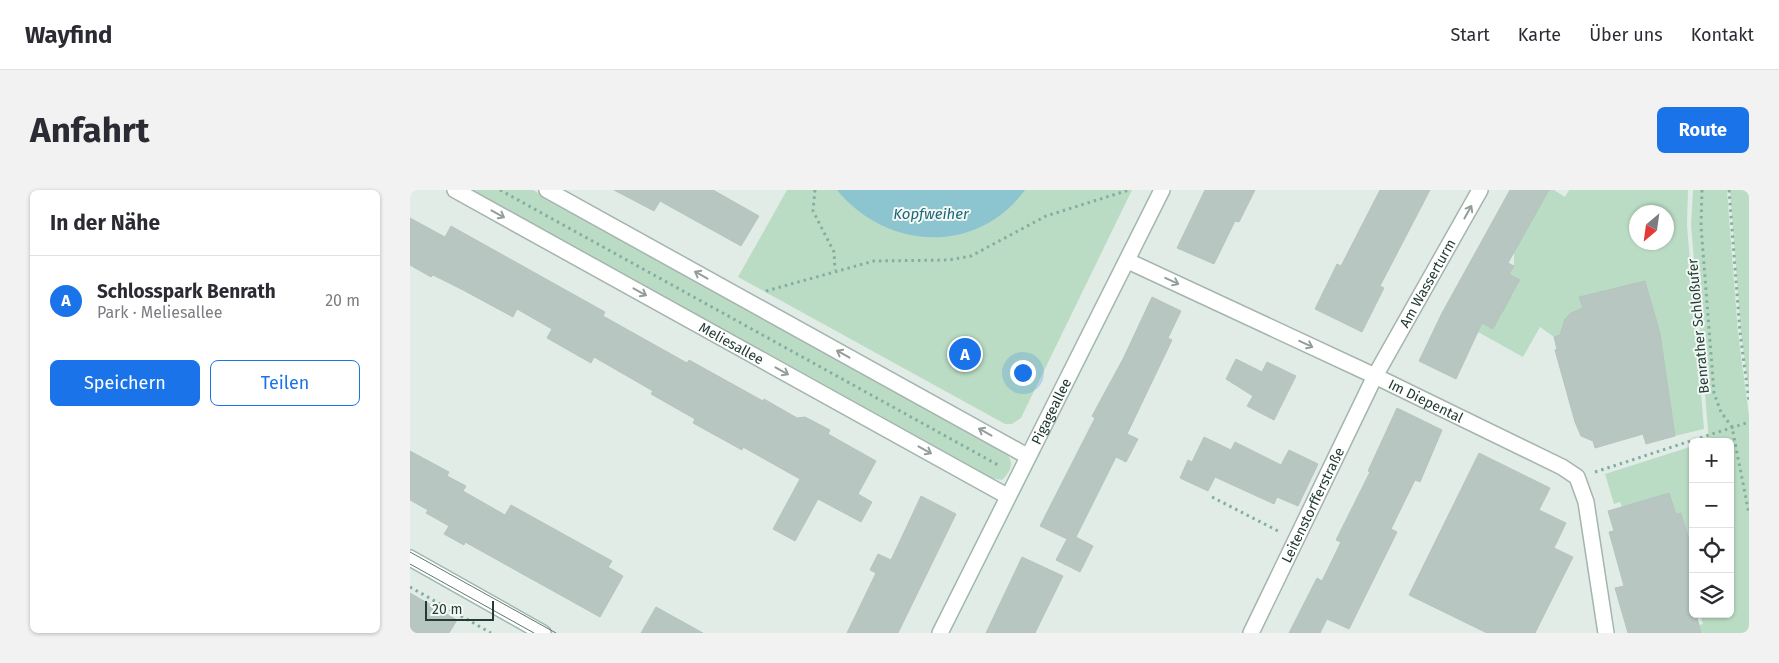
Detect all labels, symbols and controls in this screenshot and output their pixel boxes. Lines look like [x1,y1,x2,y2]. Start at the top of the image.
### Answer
text: Wayfind [25,21,112,49]
text: Start [1450,24,1490,46]
text: Karte [1518,24,1561,46]
text: Über uns [1589,24,1663,46]
text: Kontakt [1691,24,1754,46]
button: Route [1657,107,1749,153]
text: Anfahrt [30,109,149,151]
water label: Kopfweiher [893,205,970,223]
one-way arrow [1463,205,1473,219]
north arrow [1629,205,1674,250]
one-way arrow [490,209,505,219]
text: In der Nähe [50,210,160,236]
street label: Am Wasserturm [1396,236,1460,331]
street label: Benrather Schloßufer [1684,257,1713,394]
one-way arrow [693,270,708,280]
one-way arrow [1164,277,1179,287]
text: Schlosspark Benrath [97,280,276,303]
one-way arrow [632,288,647,298]
text: A [61,291,71,310]
text: 20 m [325,291,360,310]
text: Park · Meliesallee [97,303,223,322]
street label: Meliesallee [696,319,767,368]
pin: A [949,335,981,373]
one-way arrow [1298,340,1313,349]
one-way arrow [836,348,850,358]
button: Speichern [50,360,200,406]
button: Teilen [210,360,360,406]
your location [1010,360,1036,386]
one-way arrow [775,366,790,376]
street label: Pigageallee [1028,375,1075,448]
street label: Im Diepental [1385,376,1466,427]
one-way arrow [978,427,992,437]
map controls [1689,438,1734,618]
button: + [1689,438,1734,483]
one-way arrow [917,445,931,455]
street label: Leitenstorfferstraße [1278,445,1348,566]
button: − [1689,483,1734,528]
button: locate [1689,528,1734,573]
button: layers [1689,573,1734,618]
scale bar [425,598,494,621]
text: 20 m [432,601,462,618]

